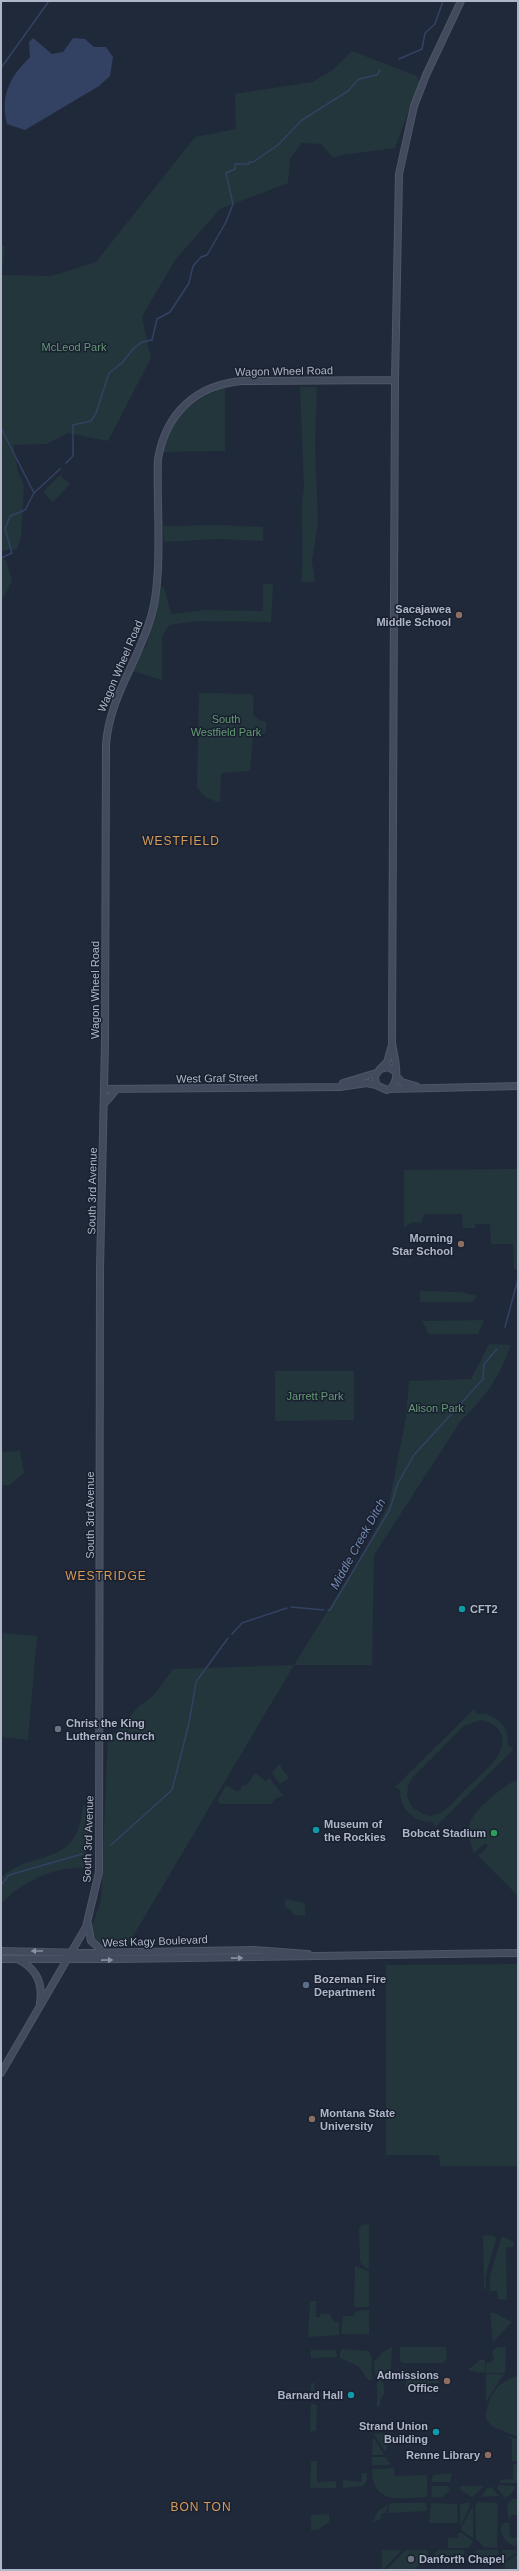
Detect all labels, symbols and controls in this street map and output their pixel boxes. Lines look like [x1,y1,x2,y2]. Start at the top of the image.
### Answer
park label: McLeod Park [42,341,107,353]
street label: Wagon Wheel Road [235,364,333,378]
place label: Sacajawea Middle School [376,603,452,628]
marker: Sacajawea Middle School [454,610,464,620]
street label: Wagon Wheel Road [95,619,145,713]
park label: South Westfield Park [191,713,262,738]
district label: WESTFIELD [142,834,220,848]
street label: Wagon Wheel Road [89,941,101,1039]
street label: West Graf Street [176,1071,258,1085]
street label: South 3rd Avenue [85,1147,99,1235]
place label: Morning Star School [392,1232,453,1257]
marker: Morning Star School [456,1239,466,1249]
park label: Jarrett Park [287,1390,344,1402]
park label: Alison Park [408,1402,464,1414]
street label: South 3rd Avenue [84,1471,96,1559]
water label: Middle Creek Ditch [327,1496,389,1592]
district label: WESTRIDGE [65,1569,147,1583]
place label: CFT2 [470,1603,498,1615]
marker: CFT2 [457,1604,467,1614]
place label: Christ the King Lutheran Church [66,1717,155,1742]
marker: Christ the King Lutheran Church [53,1724,63,1734]
street label: South 3rd Avenue [80,1795,96,1883]
place label: Museum of the Rockies [324,1818,386,1843]
marker: Museum of the Rockies [311,1825,321,1835]
place label: Bobcat Stadium [402,1827,486,1839]
marker: Bobcat Stadium [489,1828,499,1838]
street label: West Kagy Boulevard [102,1933,208,1949]
one-way arrow [30,1948,43,1954]
one-way arrow [231,1955,244,1961]
one-way arrow [101,1956,113,1963]
place label: Bozeman Fire Department [314,1973,386,1998]
marker: Bozeman Fire Department [301,1980,311,1990]
place label: Montana State University [320,2107,395,2132]
marker: Montana State University [307,2114,317,2124]
place label: Admissions Office [377,2369,439,2394]
marker: Admissions Office [442,2376,452,2386]
place label: Barnard Hall [278,2389,343,2401]
marker: Barnard Hall [346,2390,356,2400]
place label: Strand Union Building [359,2420,428,2445]
marker: Strand Union Building [431,2427,441,2437]
place label: Renne Library [406,2449,481,2461]
marker: Renne Library [483,2450,493,2460]
district label: BON TON [170,2500,232,2514]
place label: Danforth Chapel [419,2553,505,2565]
marker: Danforth Chapel [406,2554,416,2564]

